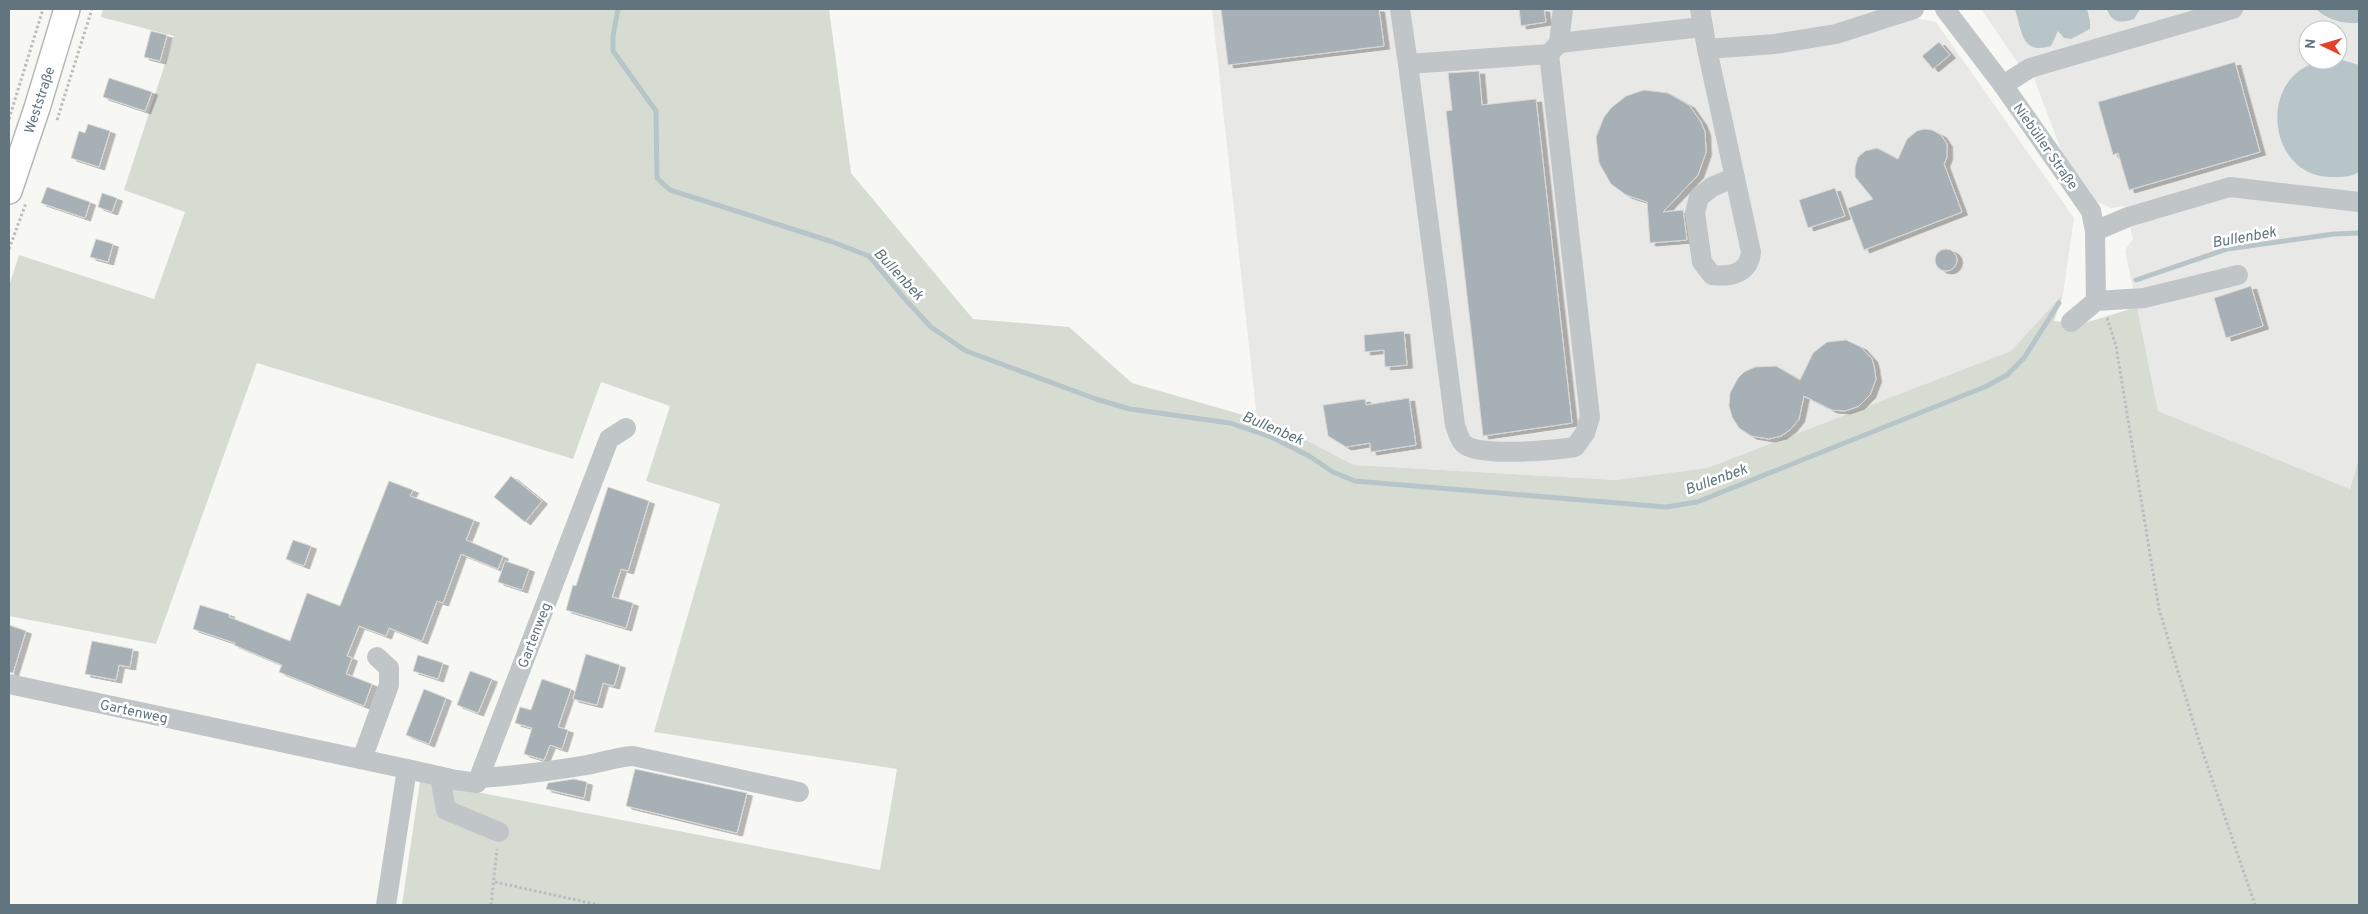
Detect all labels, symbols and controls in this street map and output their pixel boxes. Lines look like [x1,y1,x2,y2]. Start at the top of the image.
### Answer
north arrow [2298,20,2348,70]
text: N [2303,38,2320,50]
street label: Weststraße [22,65,59,136]
street label: Niebüller Straße [2009,101,2081,193]
water label: Bullenbek [2211,223,2278,253]
water label: Bullenbek [869,245,927,305]
water label: Bullenbek [1239,408,1306,451]
water label: Bullenbek [1683,460,1751,500]
street label: Gartenweg [515,600,556,671]
street label: Gartenweg [98,697,169,728]

